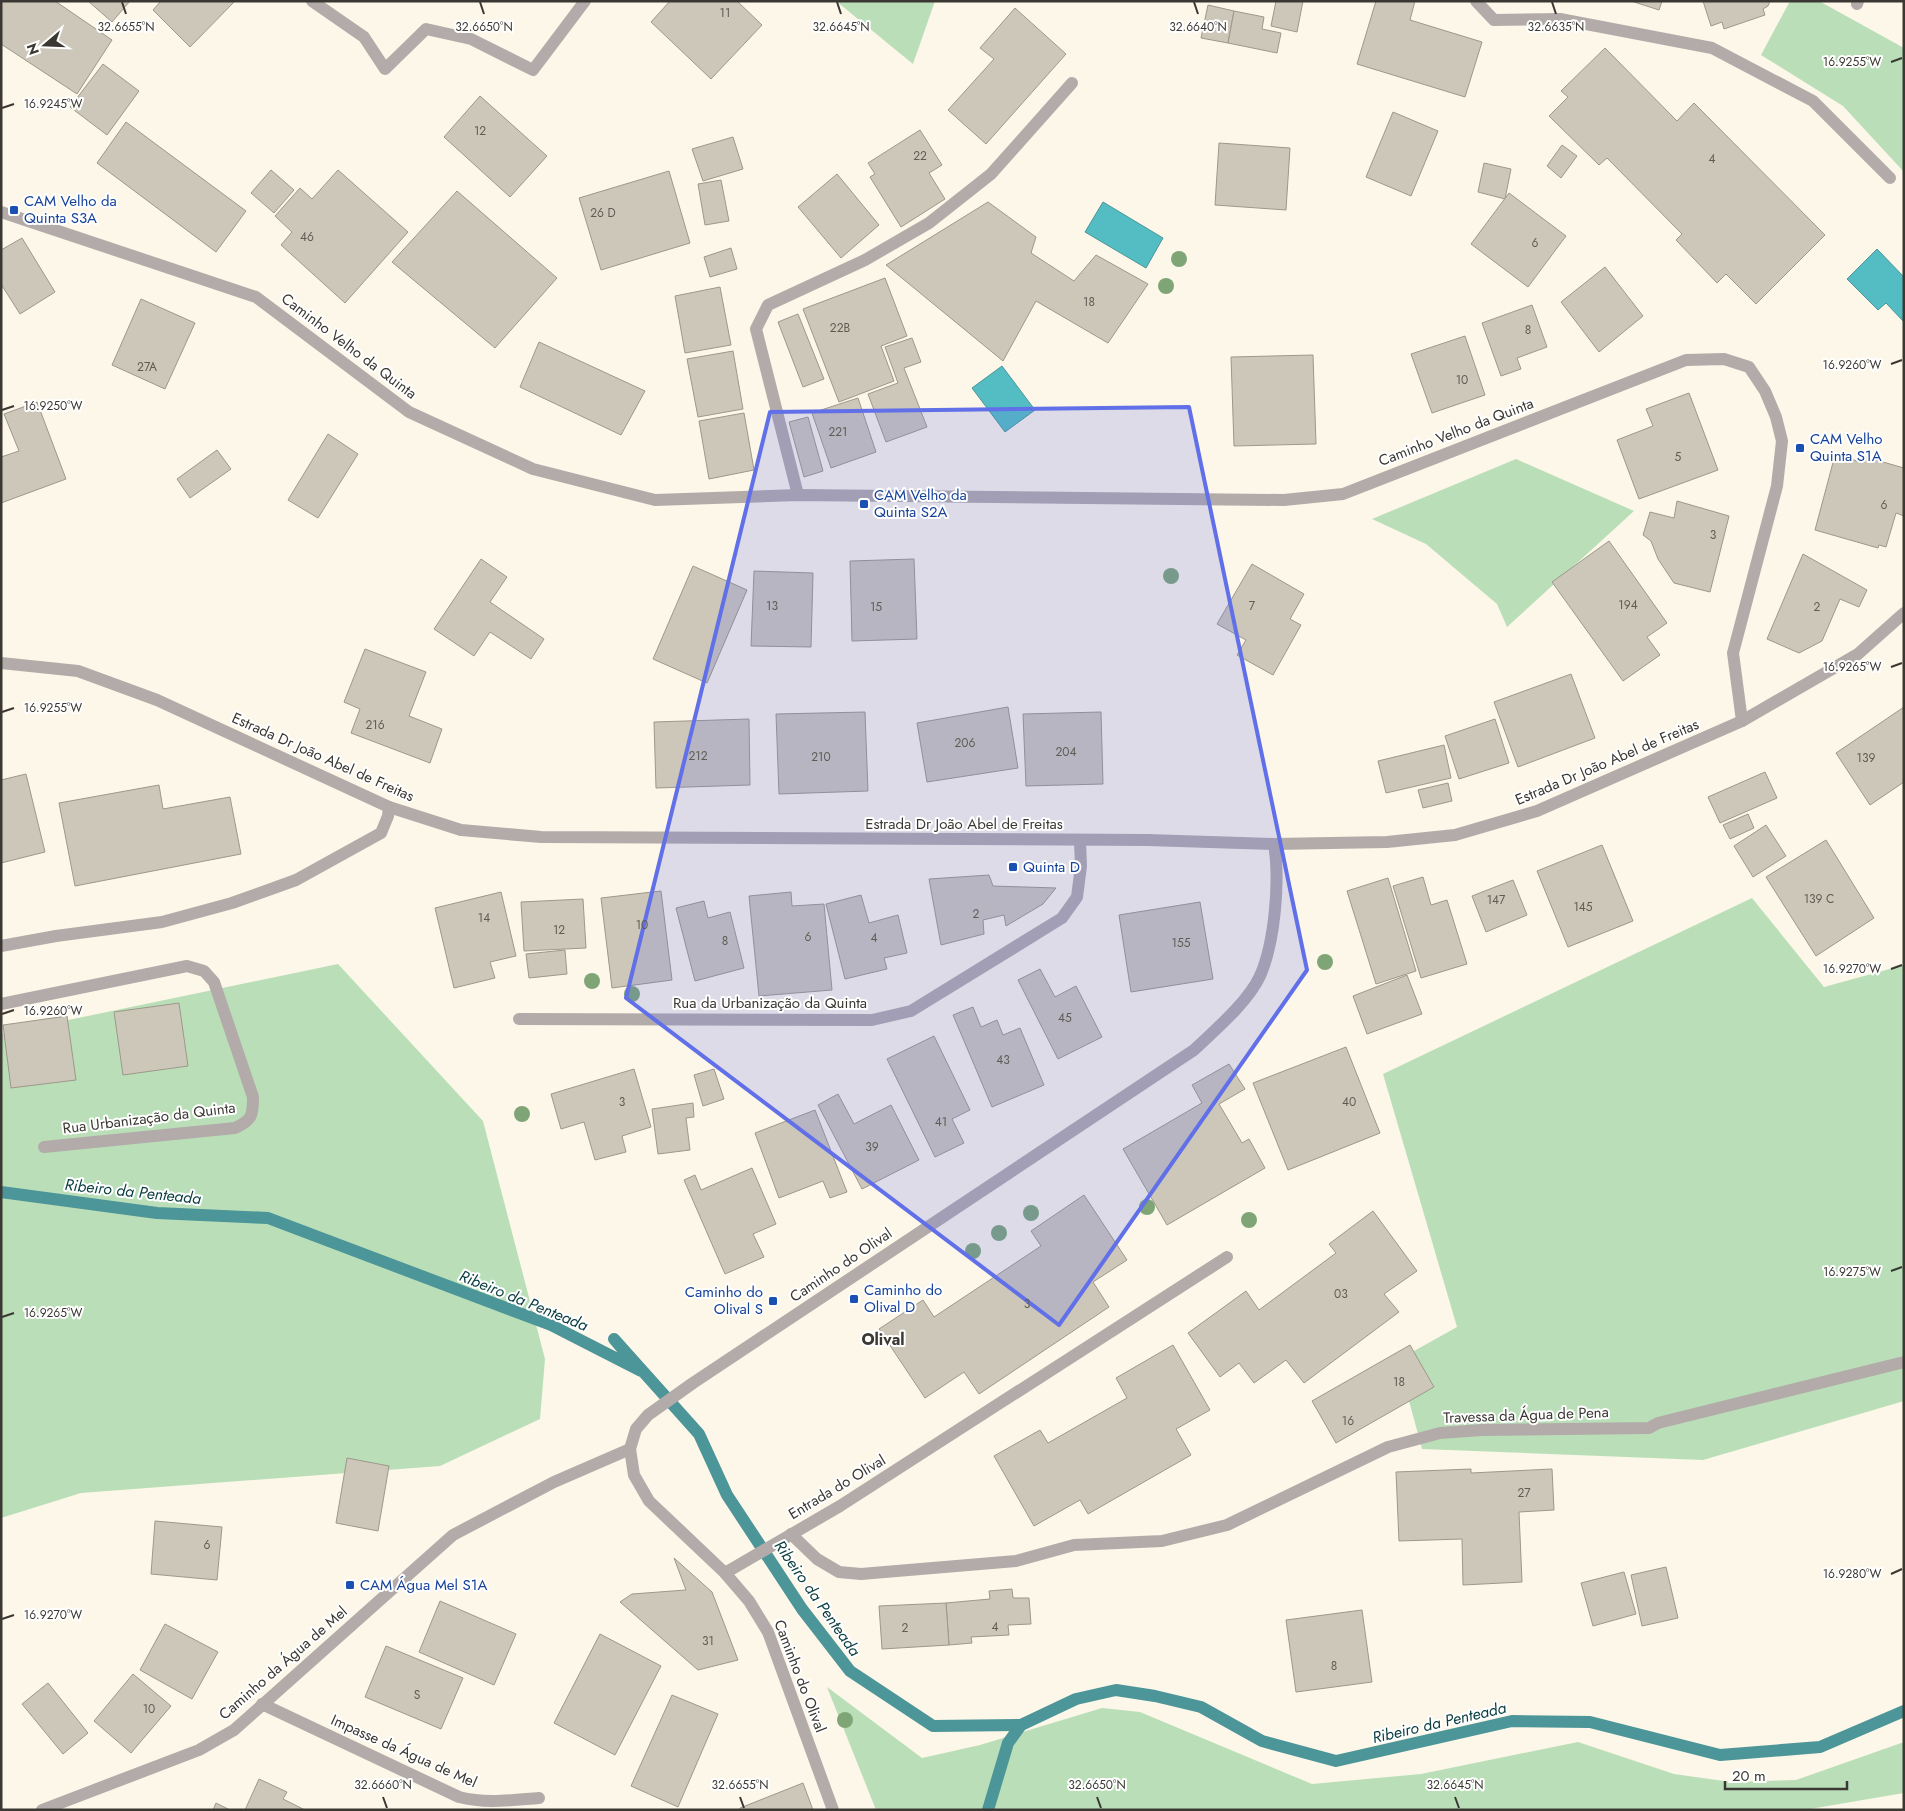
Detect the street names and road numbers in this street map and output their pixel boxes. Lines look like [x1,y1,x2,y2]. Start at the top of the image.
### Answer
street label: Caminho Velho da Quinta [277,288,421,404]
street label: Caminho Velho da Quinta [1375,392,1537,472]
street label: Estrada Dr João Abel de Freitas [228,707,418,807]
street label: Estrada Dr João Abel de Freitas [1512,713,1702,811]
street label: Estrada Dr João Abel de Freitas [865,813,1063,835]
street label: Rua da Urbanização da Quinta [673,992,867,1014]
street label: Rua Urbanização da Quinta [61,1096,237,1140]
street label: Caminho do Olival [785,1223,897,1307]
street label: Travessa da Água de Pena [1443,1401,1609,1429]
street label: Entrada do Olival [784,1449,890,1525]
street label: Caminho da Água de Mel [214,1601,352,1725]
street label: Caminho do Olival [768,1616,832,1736]
street label: Impasse da Água de Mel [327,1709,481,1793]

